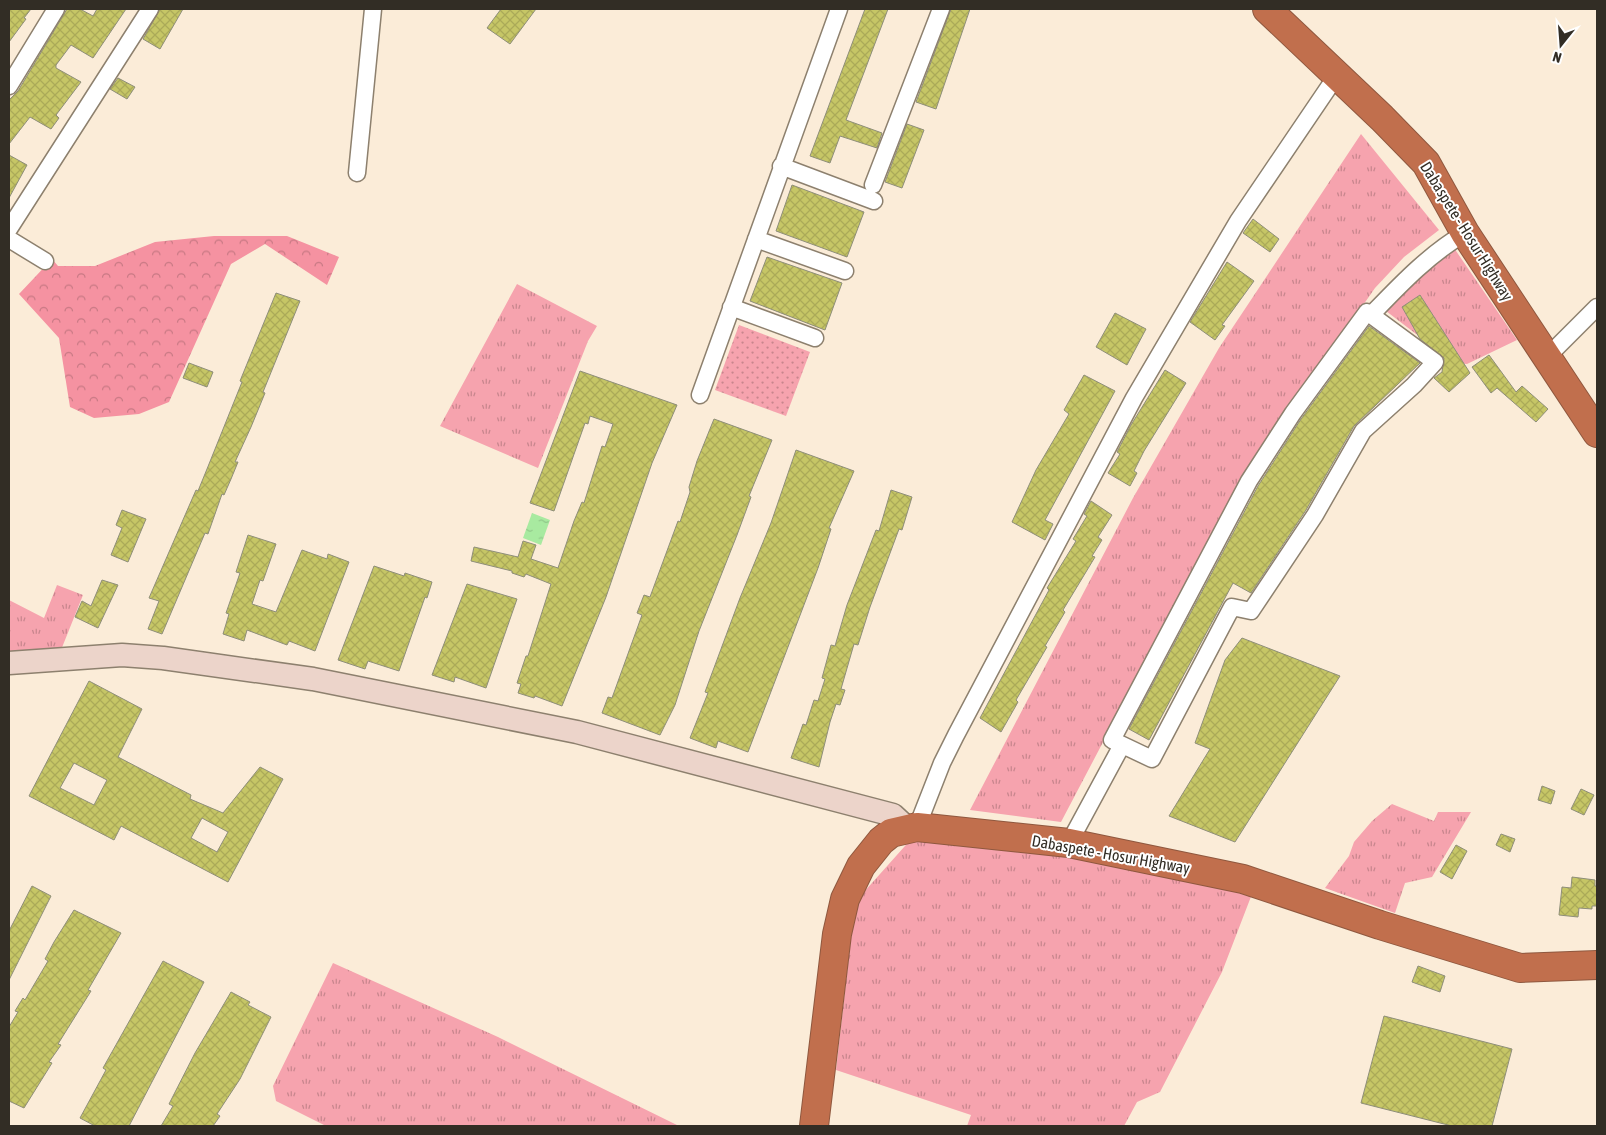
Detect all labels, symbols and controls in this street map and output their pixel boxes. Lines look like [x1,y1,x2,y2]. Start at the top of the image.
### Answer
north arrow [1536,20,1586,70]
text: N [1551,49,1563,66]
street label: Dabaspete - Hosur Highway [1416,158,1517,305]
street label: Dabaspete - Hosur Highway [1030,831,1192,878]

